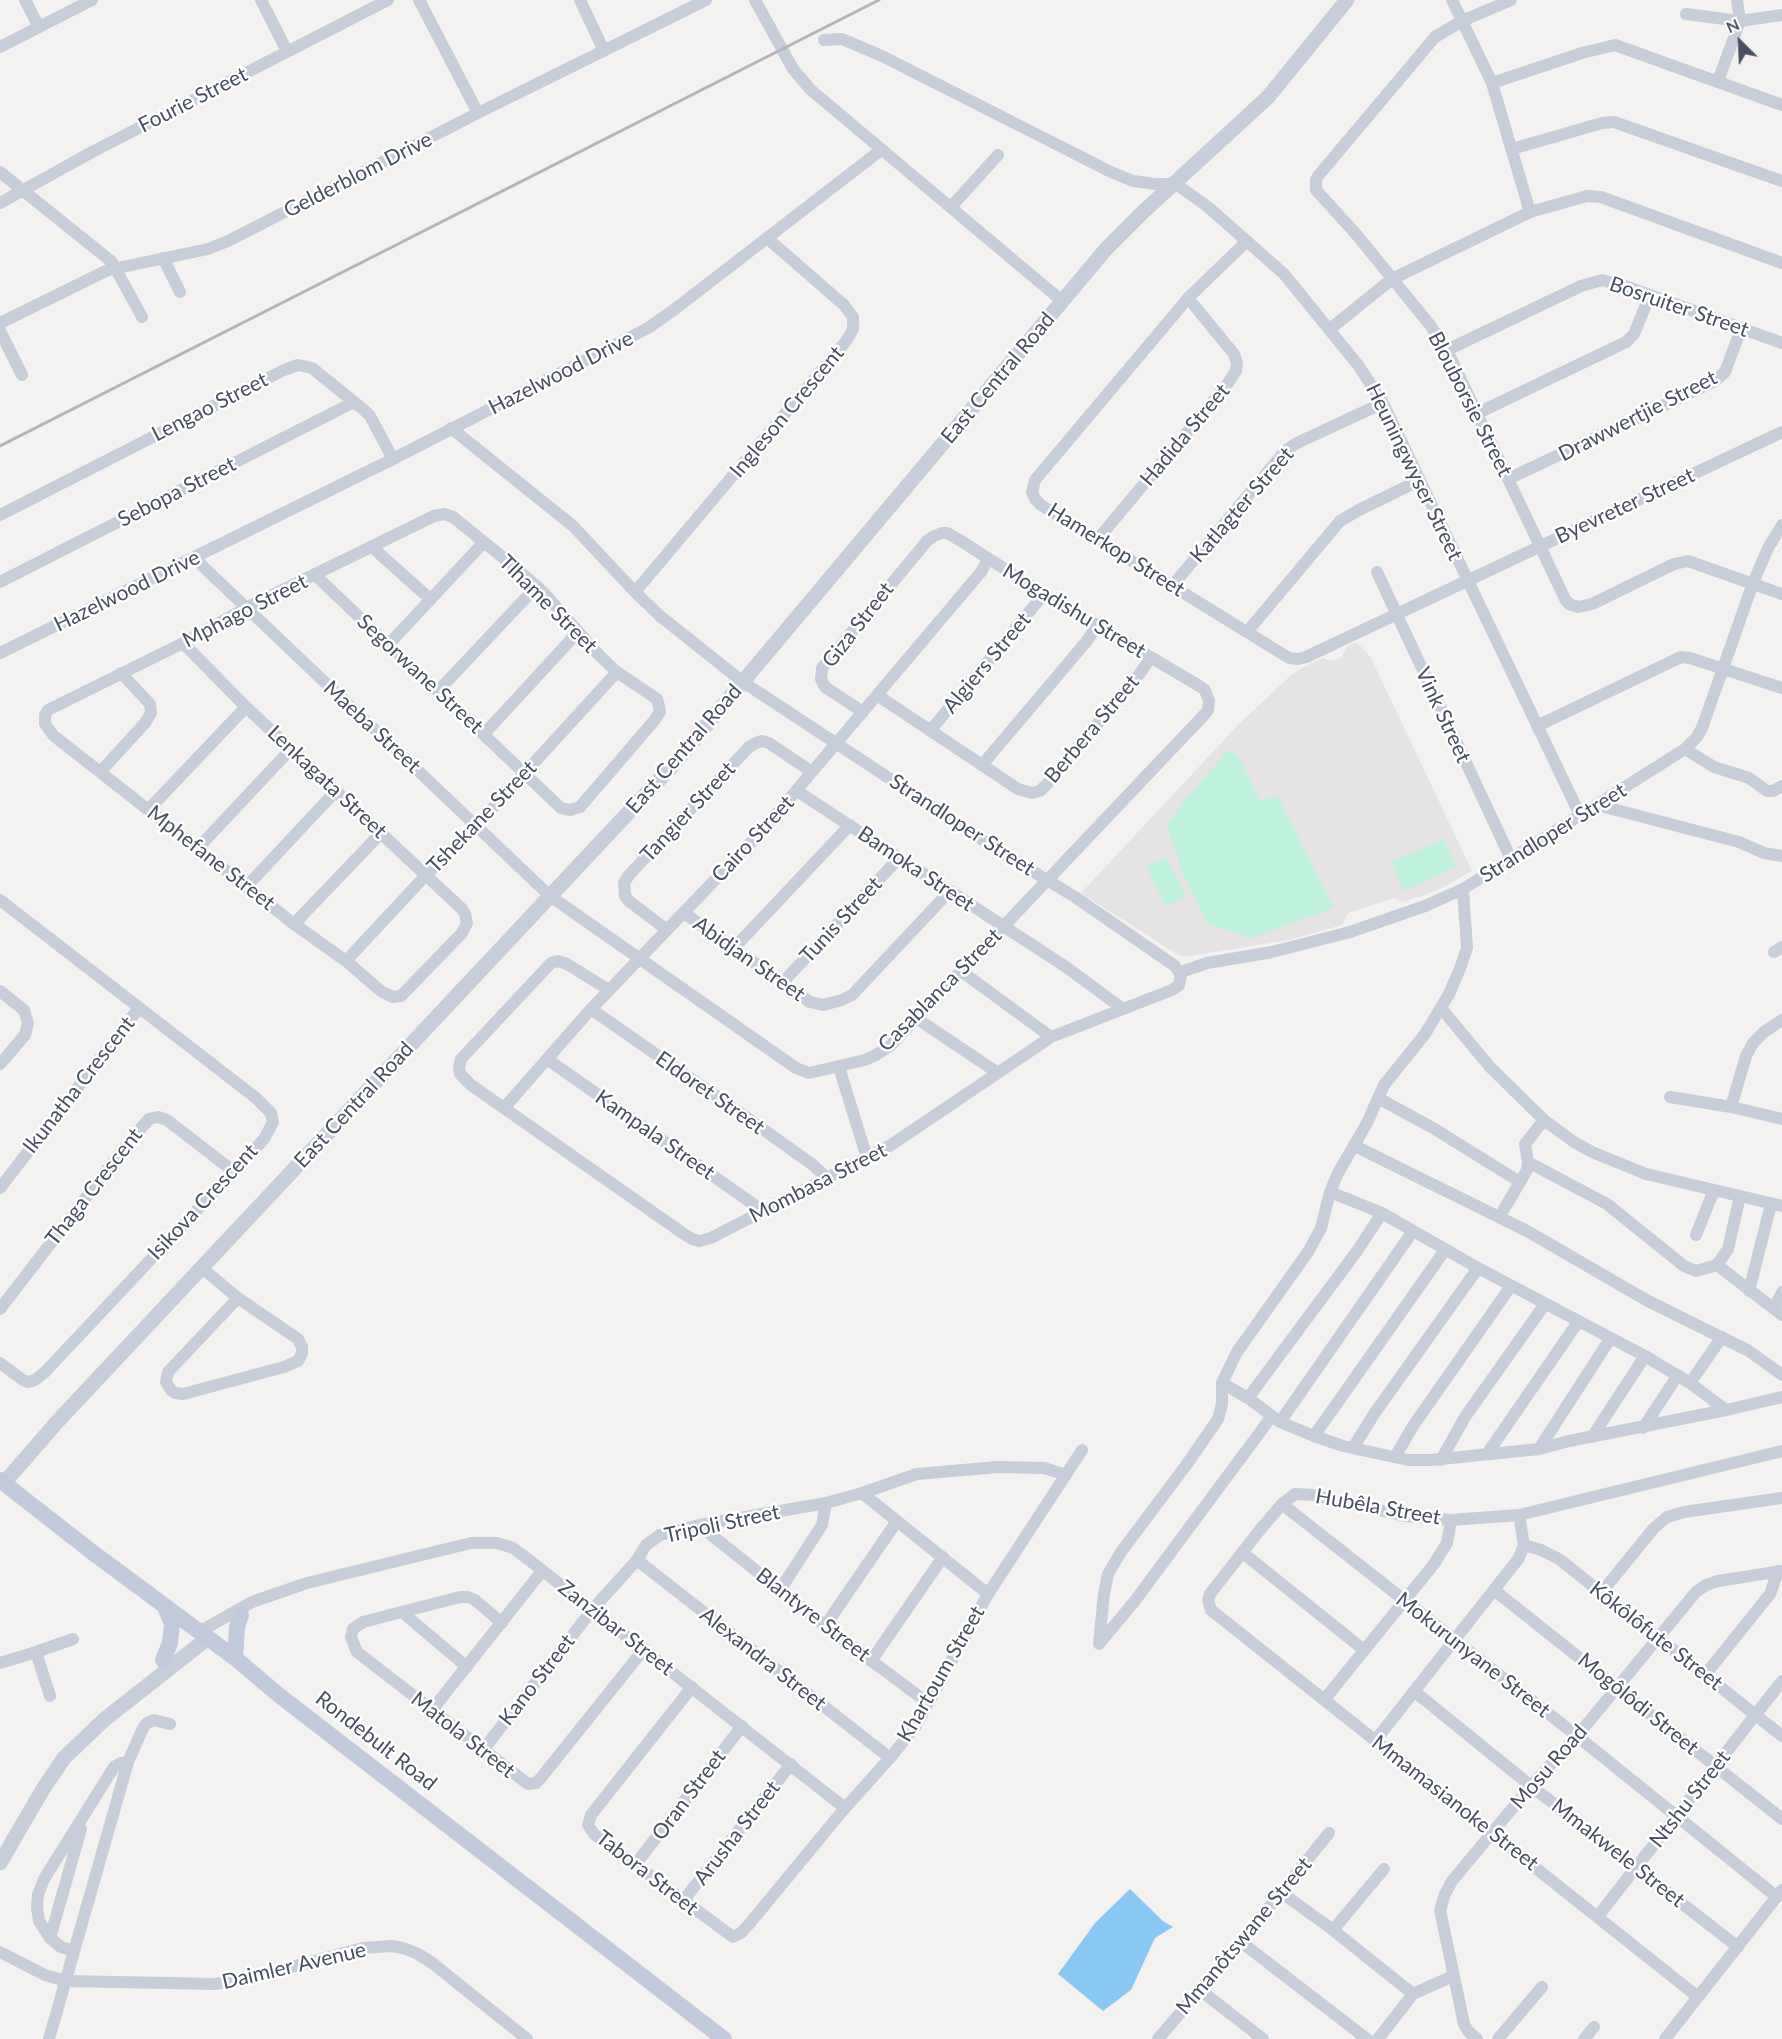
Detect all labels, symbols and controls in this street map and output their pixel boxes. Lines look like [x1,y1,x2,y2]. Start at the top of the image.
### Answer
north arrow [1710,12,1770,72]
text: N [1723,14,1742,36]
street label: Fourie Street [134,62,252,138]
street label: Gelderblom Drive [280,127,436,223]
street label: Bosruiter Street [1606,271,1752,343]
street label: East Central Road [936,307,1060,449]
street label: Hazelwood Drive [485,326,637,420]
street label: Blouborsie Street [1423,327,1517,481]
street label: Ingleson Crescent [725,341,849,483]
street label: Drawwertjie Street [1555,365,1721,467]
street label: Lengao Street [148,367,272,447]
street label: Hadida Street [1135,379,1235,491]
street label: Heuningwyser Street [1360,380,1468,564]
street label: Katlagter Street [1185,442,1299,568]
street label: Sebopa Street [114,451,240,533]
street label: Byevreter Street [1551,463,1699,549]
street label: Hamerkop Street [1043,498,1189,602]
street label: Hazelwood Drive [50,545,204,637]
street label: Tlhame Street [494,550,602,658]
street label: Mogadishu Street [998,558,1150,664]
street label: Mphago Street [178,569,312,653]
street label: Giza Street [817,577,899,673]
street label: Algiers Street [938,608,1036,718]
street label: Segorwane Street [352,609,488,739]
street label: Vink Street [1410,663,1476,767]
street label: Berbera Street [1039,670,1145,788]
street label: Maeba Street [318,676,426,778]
street label: East Central Road [621,679,747,819]
street label: Lenkagata Street [262,720,392,844]
street label: Tshekane Street [422,756,542,878]
street label: Tangier Street [635,757,741,867]
street label: Strandloper Street [885,769,1039,881]
street label: Strandloper Street [1475,778,1631,888]
street label: Cairo Street [707,790,799,888]
street label: Mphefane Street [142,800,280,916]
street label: Bamoka Street [853,821,979,917]
street label: Tunis Street [795,872,887,968]
street label: Abidjan Street [688,911,810,1007]
street label: Casablanca Street [873,923,1007,1057]
street label: Ikunatha Crescent [18,1012,140,1158]
street label: East Central Road [289,1037,419,1173]
street label: Eldoret Street [651,1046,769,1140]
street label: Kampala Street [591,1085,719,1185]
street label: Thaga Crescent [40,1123,148,1251]
street label: Mombasa Street [745,1138,891,1228]
street label: Isikova Crescent [143,1139,263,1265]
street label: Hubêla Street [1314,1484,1442,1530]
street label: Tripoli Street [662,1500,782,1548]
street label: Blantyre Street [751,1563,875,1667]
street label: Zanzibar Street [553,1575,679,1681]
street label: Kôkôlôfute Street [1584,1576,1728,1696]
street label: Mokurunyane Street [1391,1587,1555,1723]
street label: Alexandra Street [695,1602,831,1716]
street label: Khartoum Street [892,1602,990,1746]
street label: Kano Street [494,1629,580,1731]
street label: Mogôlôdi Street [1573,1648,1703,1760]
street label: Rondebult Road [310,1686,442,1796]
street label: Matola Street [406,1687,520,1783]
street label: Mosu Road [1505,1720,1593,1814]
street label: Mmamasianoke Street [1367,1730,1543,1876]
street label: Oran Street [647,1745,731,1845]
street label: Ntshu Street [1644,1745,1736,1853]
street label: Arusha Street [688,1776,786,1890]
street label: Mmakwele Street [1546,1793,1690,1913]
street label: Tabora Street [591,1825,703,1921]
street label: Mmanôtswane Street [1171,1852,1317,2020]
street label: Daimler Avenue [220,1937,368,1995]

